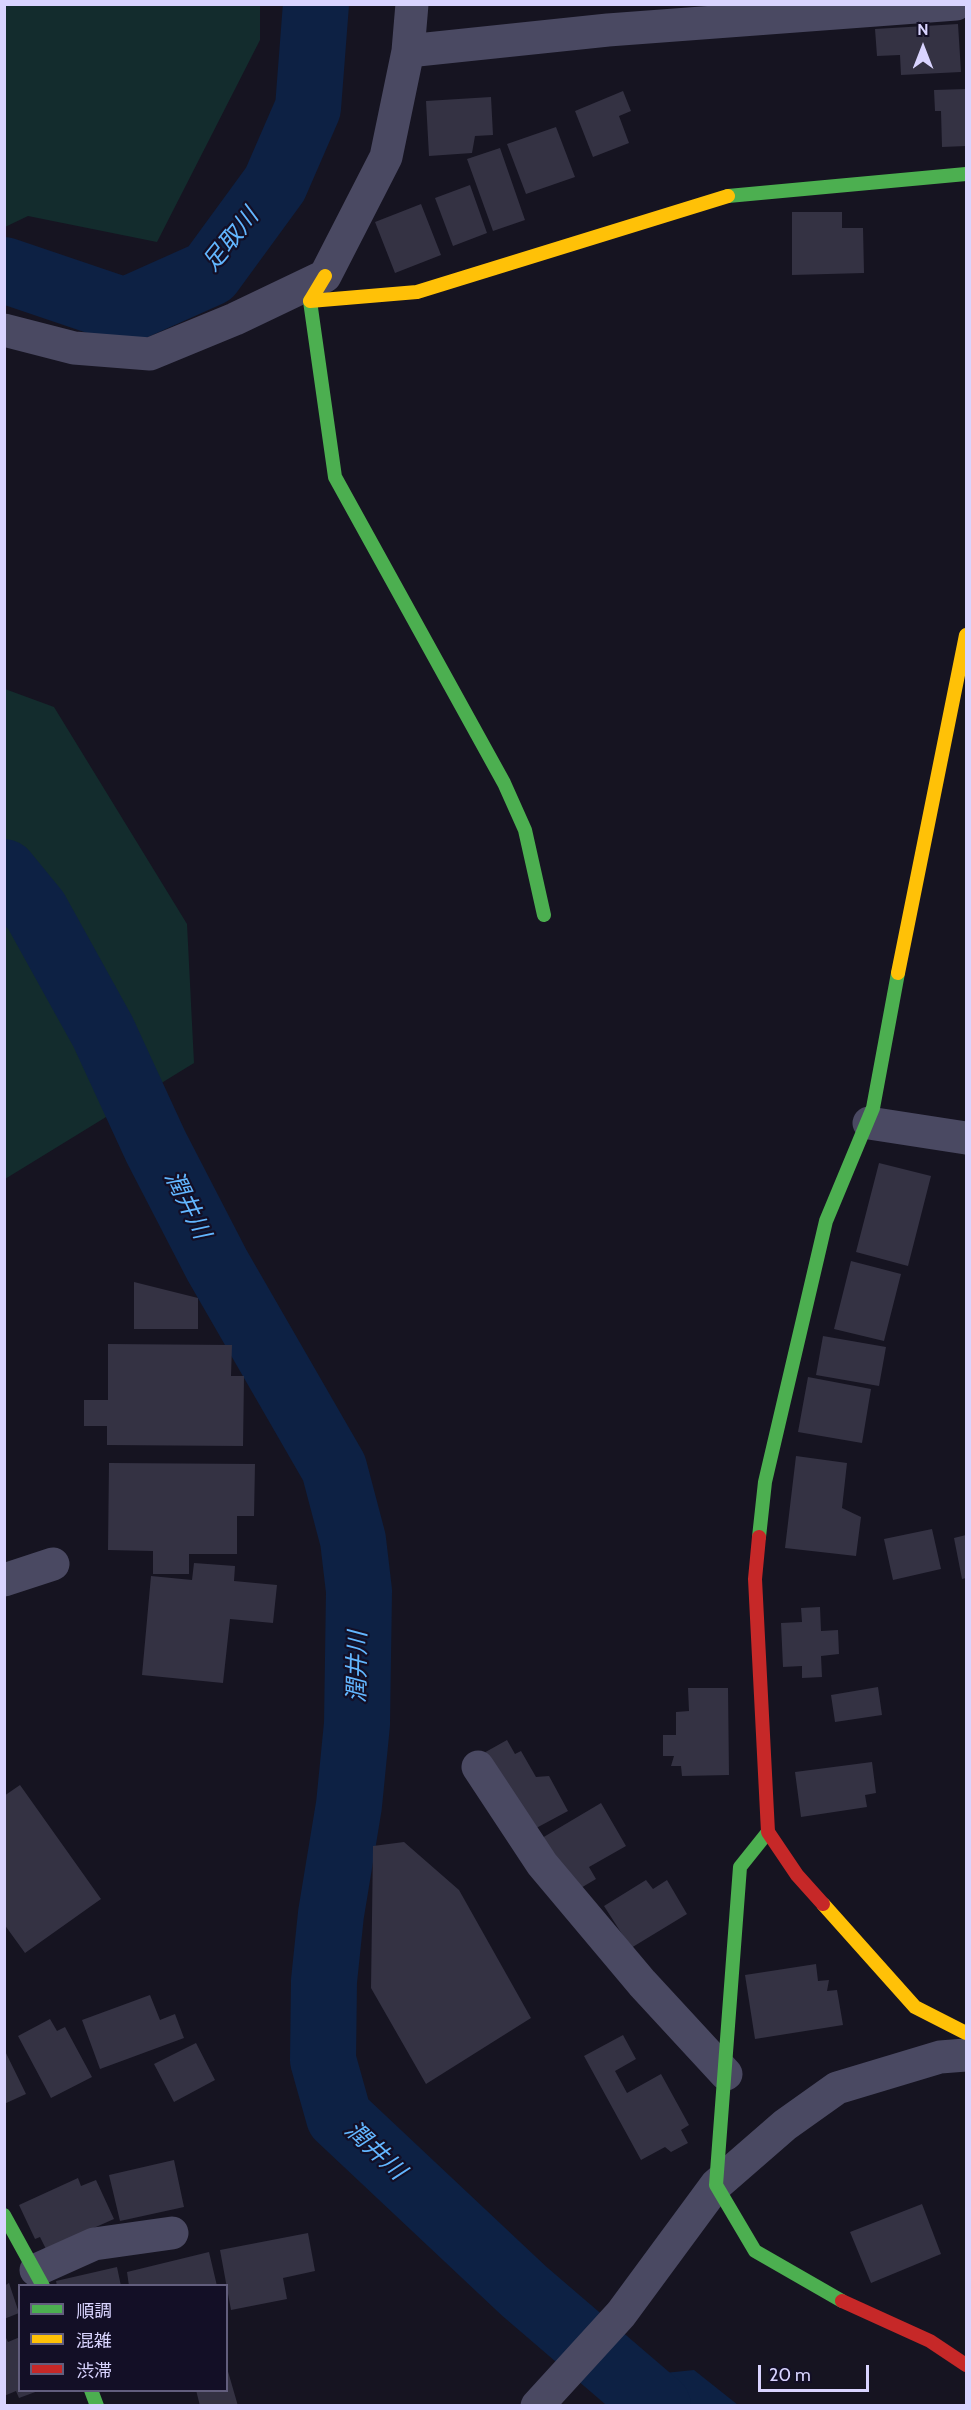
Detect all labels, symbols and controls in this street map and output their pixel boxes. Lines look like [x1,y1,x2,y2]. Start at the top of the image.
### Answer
north arrow [893,18,953,78]
text: N [917,20,929,39]
water label: 足取川 [197,203,265,277]
water label: 潤井川 [158,1166,216,1244]
water label: 潤井川 [343,1631,373,1703]
water label: 潤井川 [339,2116,411,2186]
legend [18,2284,228,2392]
text: 順調 [76,2300,112,2322]
text: 混雑 [76,2330,112,2352]
scale bar [761,2353,872,2391]
text: 渋滞 [76,2360,112,2382]
text: 20 m [769,2364,811,2386]

